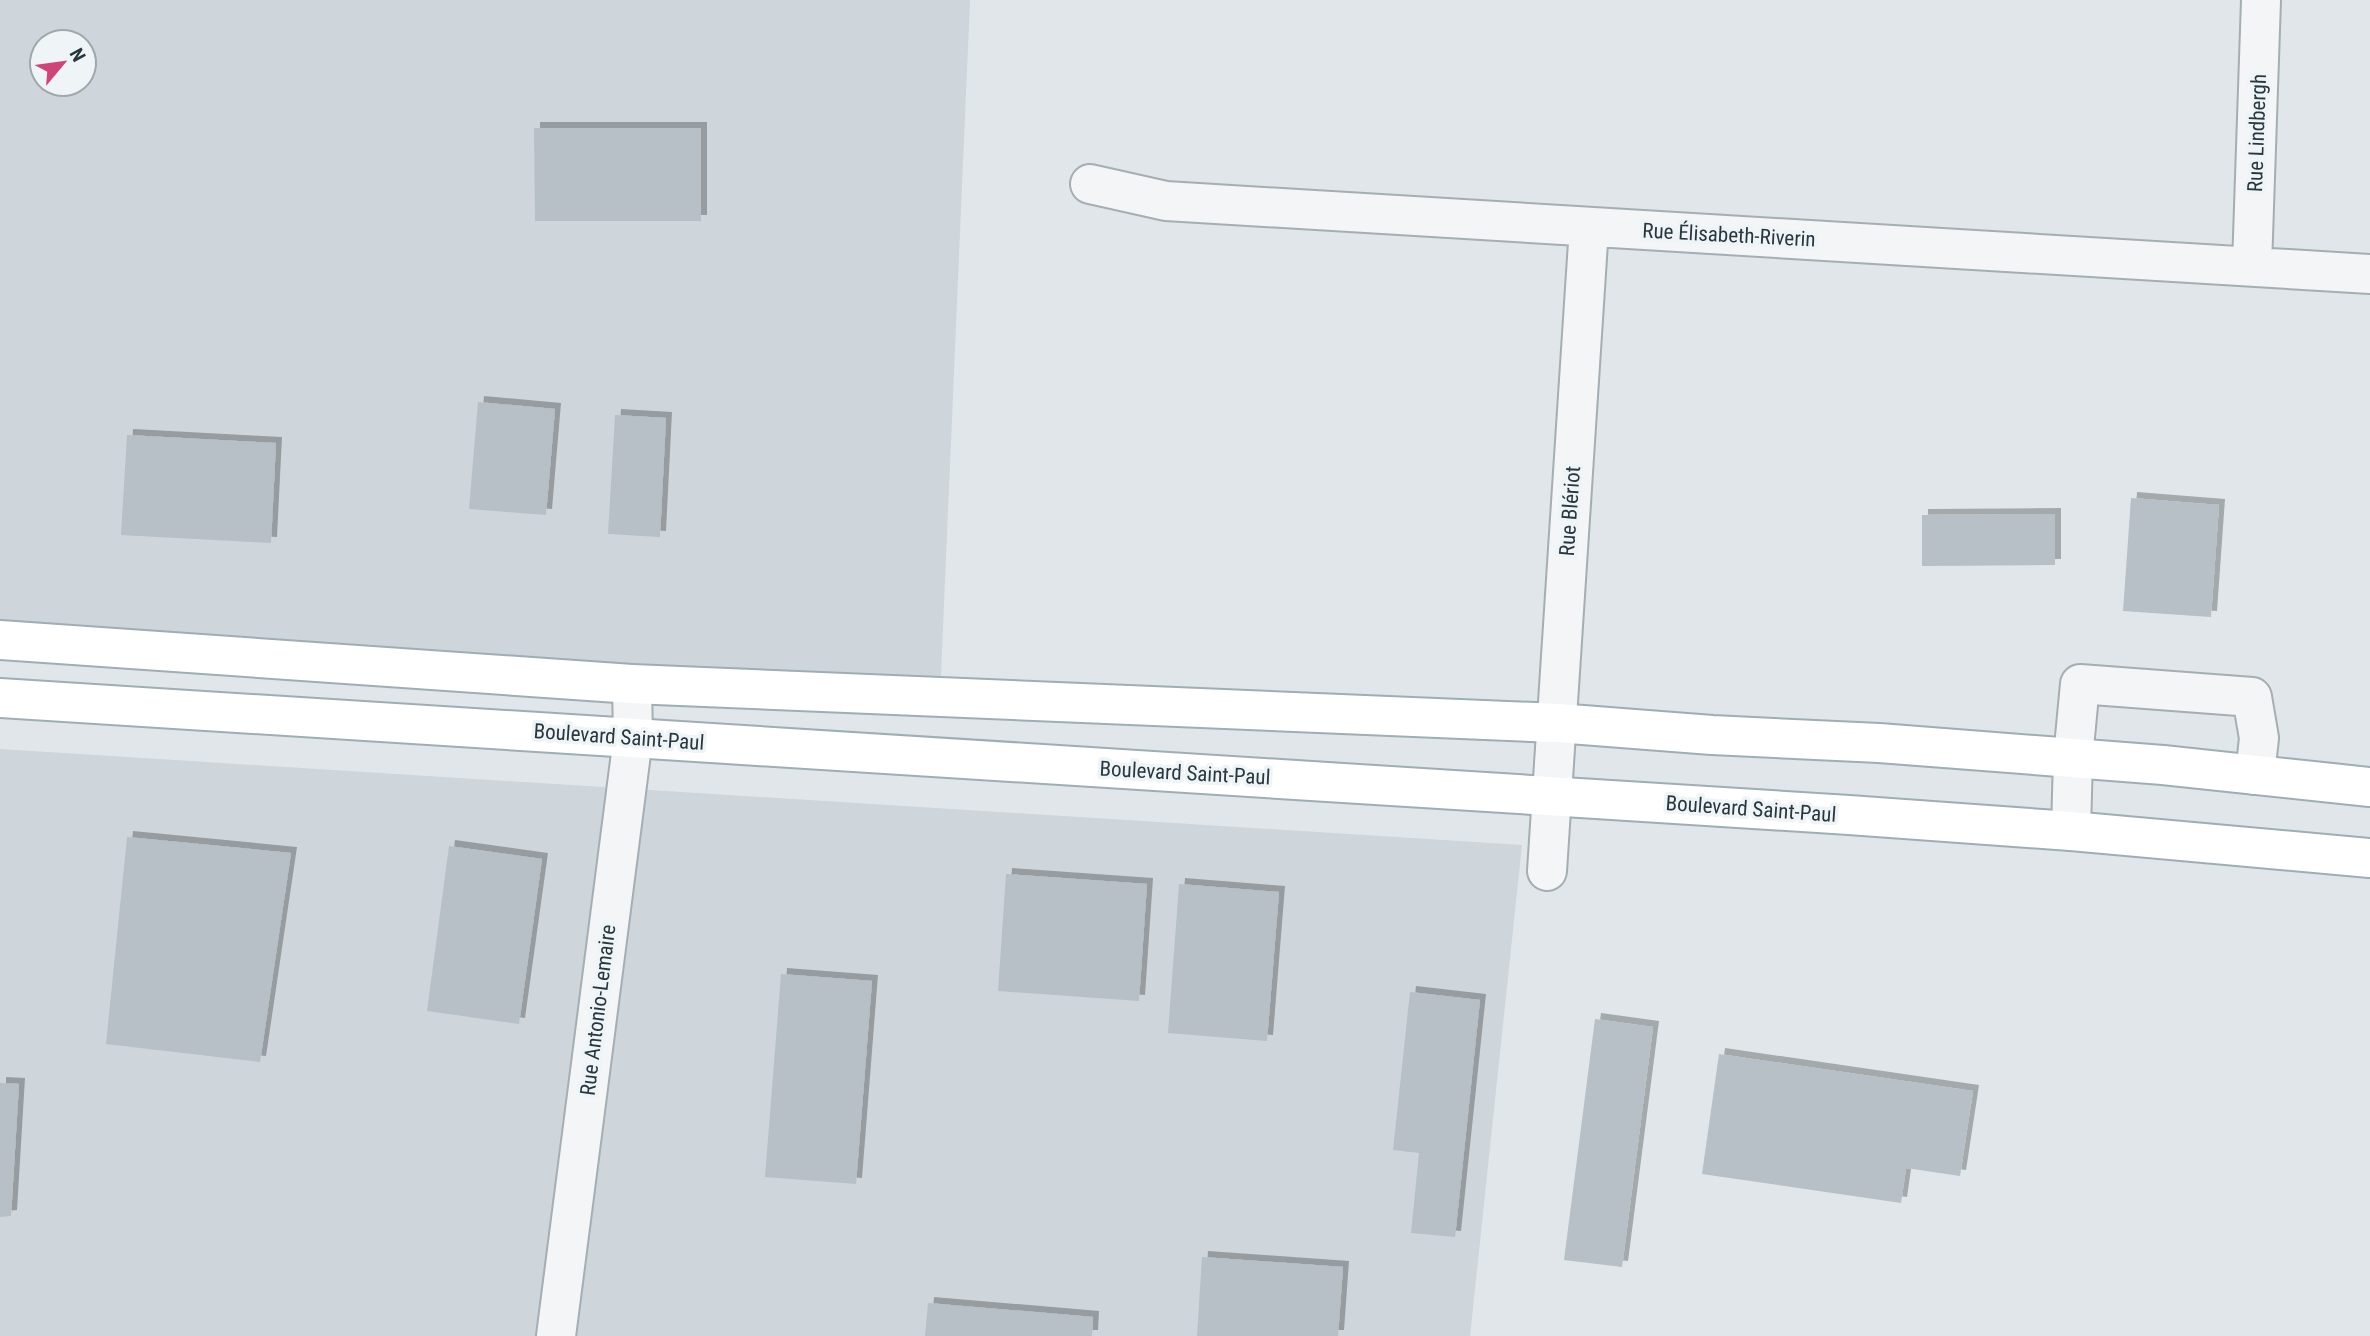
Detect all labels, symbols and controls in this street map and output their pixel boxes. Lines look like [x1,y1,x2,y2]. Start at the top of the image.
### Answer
north arrow [28,28,98,98]
text: N [65,44,90,66]
street label: Rue Lindbergh [2243,73,2271,193]
street label: Rue Élisabeth-Riverin [1642,218,1816,252]
street label: Rue Blériot [1555,465,1585,557]
street label: Boulevard Saint-Paul [533,719,705,755]
street label: Boulevard Saint-Paul [1099,757,1271,789]
street label: Boulevard Saint-Paul [1665,791,1837,827]
street label: Rue Antonio-Lemaire [576,923,620,1097]

